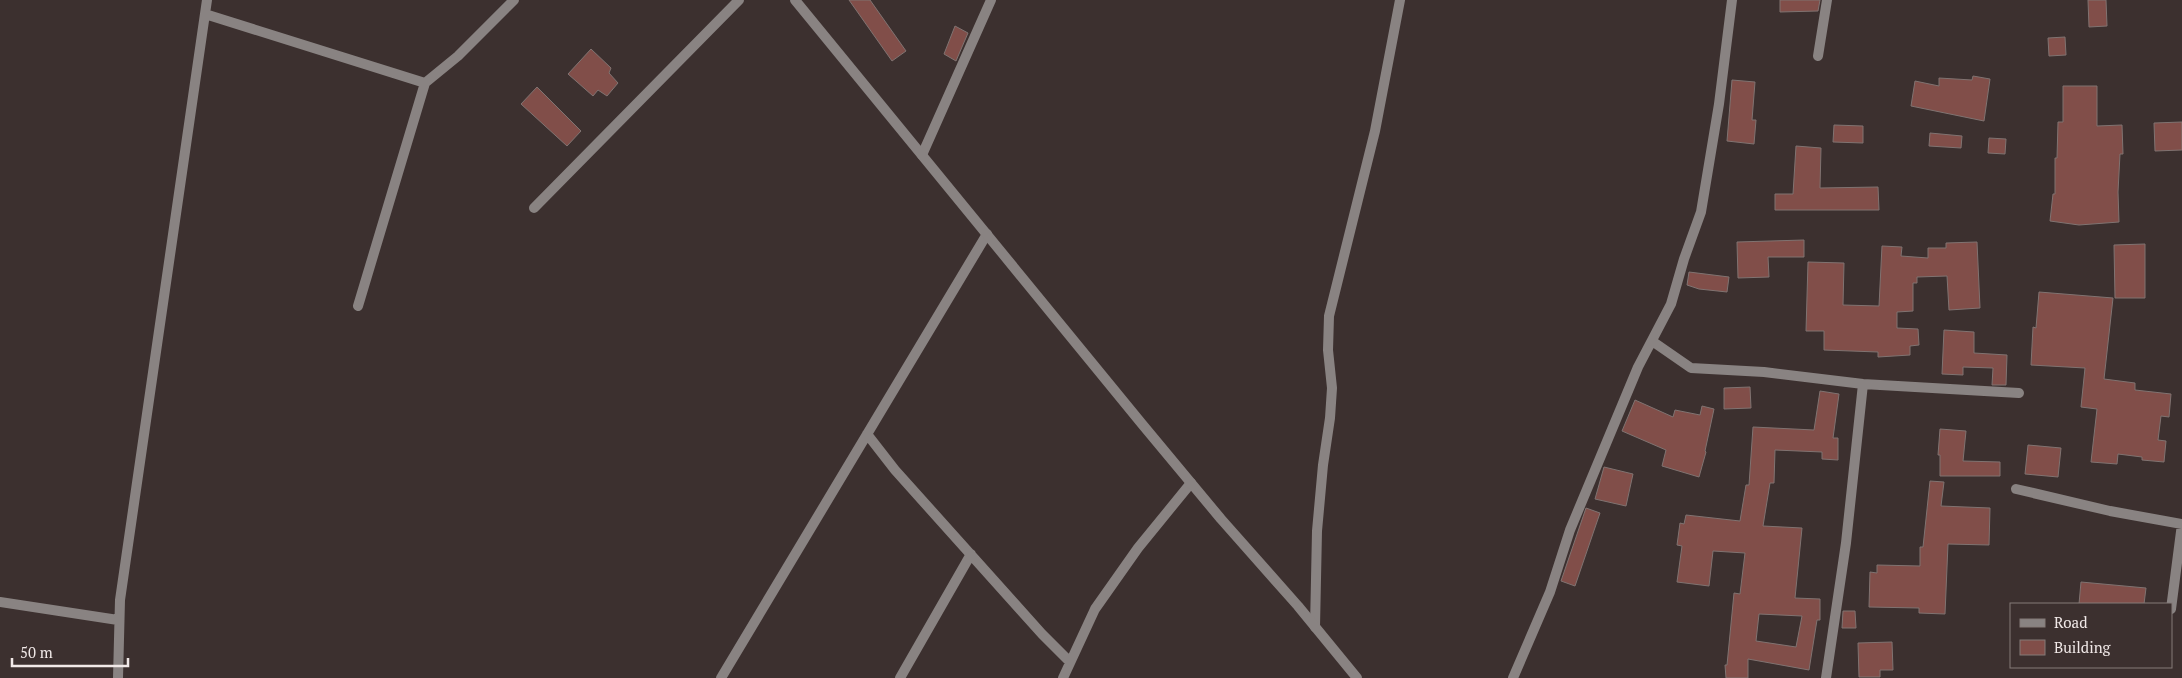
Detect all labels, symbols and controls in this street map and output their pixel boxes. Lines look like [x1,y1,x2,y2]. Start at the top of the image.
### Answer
legend [2010,603,2172,668]
text: Road [2054,612,2087,632]
scale bar [12,636,129,668]
text: Building [2054,637,2112,657]
text: 50 m [20,642,53,662]

